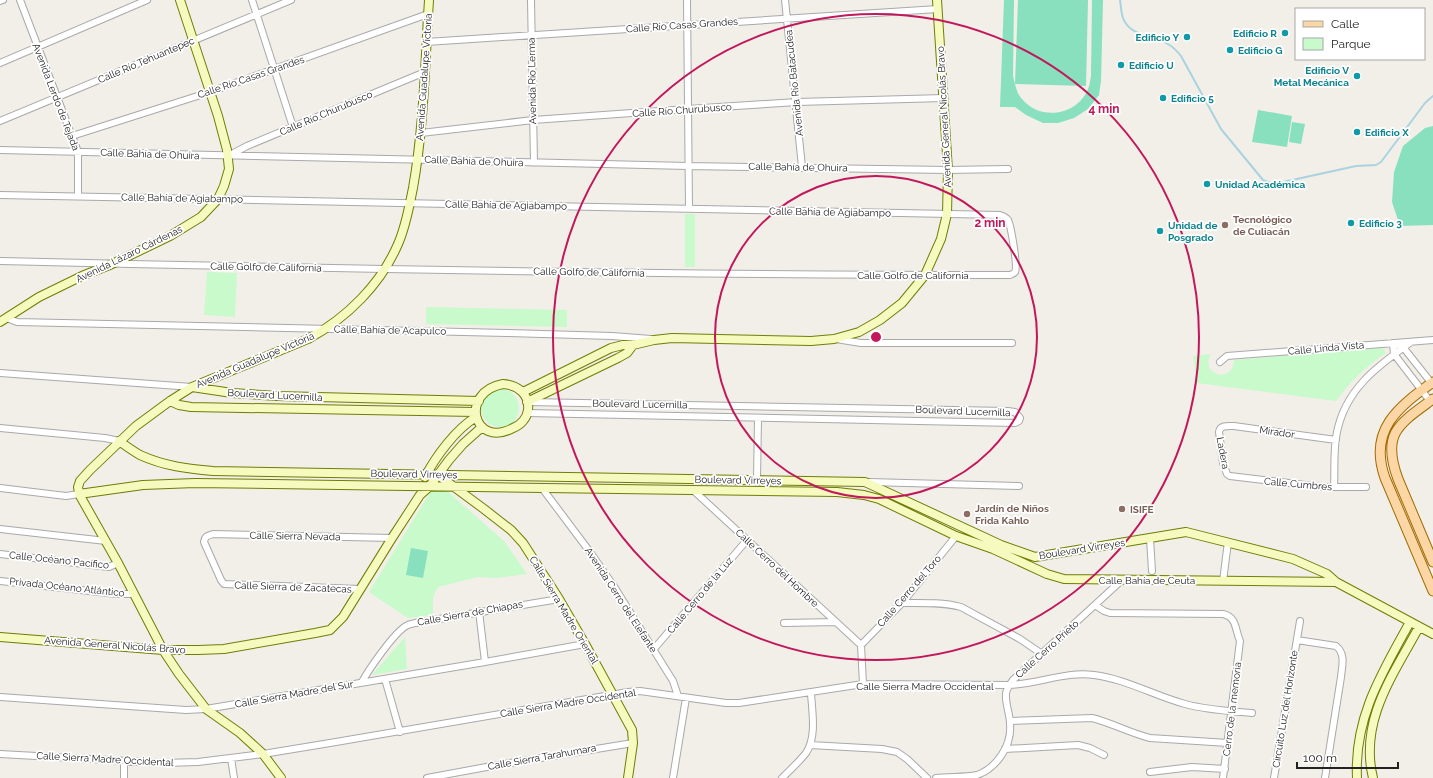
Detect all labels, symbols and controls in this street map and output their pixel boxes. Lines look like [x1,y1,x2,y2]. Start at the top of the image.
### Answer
legend [1295,8,1425,60]
street label: Avenida Guadalupe Victoria [414,13,434,141]
street label: Calle Río Casas Grandes [626,16,738,34]
text: Calle [1331,17,1359,31]
place label: Edificio R [1233,28,1277,39]
marker: Edificio R [1280,28,1290,38]
street label: Avenida Río Batacudea [783,29,805,137]
place label: Edificio Y [1136,32,1179,43]
marker: Edificio Y [1182,32,1192,42]
street label: Calle Río Tehuantepec [96,35,196,85]
text: Parque [1331,37,1371,51]
street label: Avenida Río Lerma [526,38,538,124]
street label: Avenida Lerdo de Tejada [30,42,82,152]
marker: Edificio G [1225,45,1235,55]
place label: Edificio G [1238,45,1283,56]
street label: Avenida General Nicolás Bravo [935,46,953,188]
street label: Calle Río Casas Grandes [196,53,306,100]
marker: Edificio U [1116,60,1126,70]
place label: Edificio U [1129,60,1174,71]
place label: Edificio V Metal Mecánica [1274,65,1349,88]
marker: Edificio V Metal Mecánica [1352,71,1362,81]
street label: Calle Río Churubusco [278,88,374,138]
marker: Edificio 5 [1158,93,1168,103]
place label: Edificio 5 [1171,93,1214,104]
street label: Calle Río Churubusco [632,101,732,119]
text: 4 min [1088,102,1120,116]
marker: Edificio X [1352,127,1362,137]
place label: Edificio X [1365,127,1409,138]
street label: Calle Bahía de Ohuira [100,147,200,161]
street label: Calle Bahía de Ohuira [424,154,524,168]
street label: Calle Bahía de Ohuira [748,161,848,173]
marker: Unidad Académica [1202,179,1212,189]
place label: Unidad Académica [1215,179,1306,190]
street label: Calle Bahía de Agiabampo [121,191,243,205]
street label: Calle Bahía de Agiabampo [445,198,567,212]
street label: Calle Bahía de Agiabampo [769,205,891,219]
place label: Tecnológico de Culiacán [1233,214,1292,237]
text: 2 min [974,216,1006,230]
marker: Edificio 3 [1346,218,1356,228]
place label: Edificio 3 [1359,218,1402,229]
place label: Unidad de Posgrado [1168,220,1217,243]
marker: Tecnológico de Culiacán [1220,220,1230,230]
street label: Avenida Lázaro Cárdenas [74,223,184,285]
marker: Unidad de Posgrado [1155,226,1165,236]
street label: Calle Golfo de California [210,261,322,273]
street label: Calle Golfo de California [533,266,645,278]
street label: Calle Golfo de California [857,270,969,281]
street label: Calle Bahía de Acapulco [334,324,446,336]
street label: Avenida Guadalupe Victoria [194,330,316,390]
centre of rings [869,330,883,344]
street label: Calle Linda Vista [1287,339,1365,357]
street label: Boulevard Lucernilla [227,387,323,403]
street label: Boulevard Lucernilla [592,398,688,410]
street label: Boulevard Lucernilla [915,404,1011,418]
street label: Mirador [1259,424,1296,440]
street label: Ladera [1215,436,1231,470]
street label: Boulevard Virreyes [370,468,458,480]
street label: Boulevard Virreyes [694,474,782,486]
street label: Calle Cumbres [1263,476,1333,492]
place label: Jardín de Niños Frida Kahlo [975,503,1049,526]
marker: ISIFE [1117,504,1127,514]
place label: ISIFE [1130,504,1154,515]
marker: Jardín de Niños Frida Kahlo [962,509,972,519]
street label: Calle Cerro del Hombre [733,527,821,609]
street label: Calle Sierra Nevada [249,530,341,542]
street label: Boulevard Virreyes [1038,537,1126,561]
street label: Avenida Cerro del Elefante [583,545,659,655]
street label: Calle Océano Pacífico [8,549,110,571]
street label: Calle Cerro del Toro [875,553,943,629]
street label: Calle Sierra Madre Oriental [527,554,601,666]
street label: Calle Cerro de la Luz [665,555,735,635]
street label: Privada Océano Atlántico [9,575,125,599]
street label: Calle Bahía de Ceuta [1099,575,1195,586]
street label: Calle Sierra de Zacatecas [234,579,352,595]
street label: Calle Sierra de Chiapas [417,598,524,628]
street label: Calle Cerro Prieto [1013,618,1081,680]
street label: Avenida General Nicolás Bravo [44,635,186,655]
street label: Circuito Luz del Horizonte [1270,649,1300,768]
street label: Cerro de la memoria [1221,661,1243,757]
street label: Calle Sierra Madre del Sur [234,678,355,710]
street label: Calle Sierra Madre Occidental [856,681,994,692]
street label: Calle Sierra Madre Occidental [499,687,637,719]
street label: Calle Sierra Tarahumara [487,742,597,772]
scale bar [1297,744,1398,770]
street label: Calle Sierra Madre Occidental [36,750,174,768]
text: 100 m [1303,751,1337,765]

